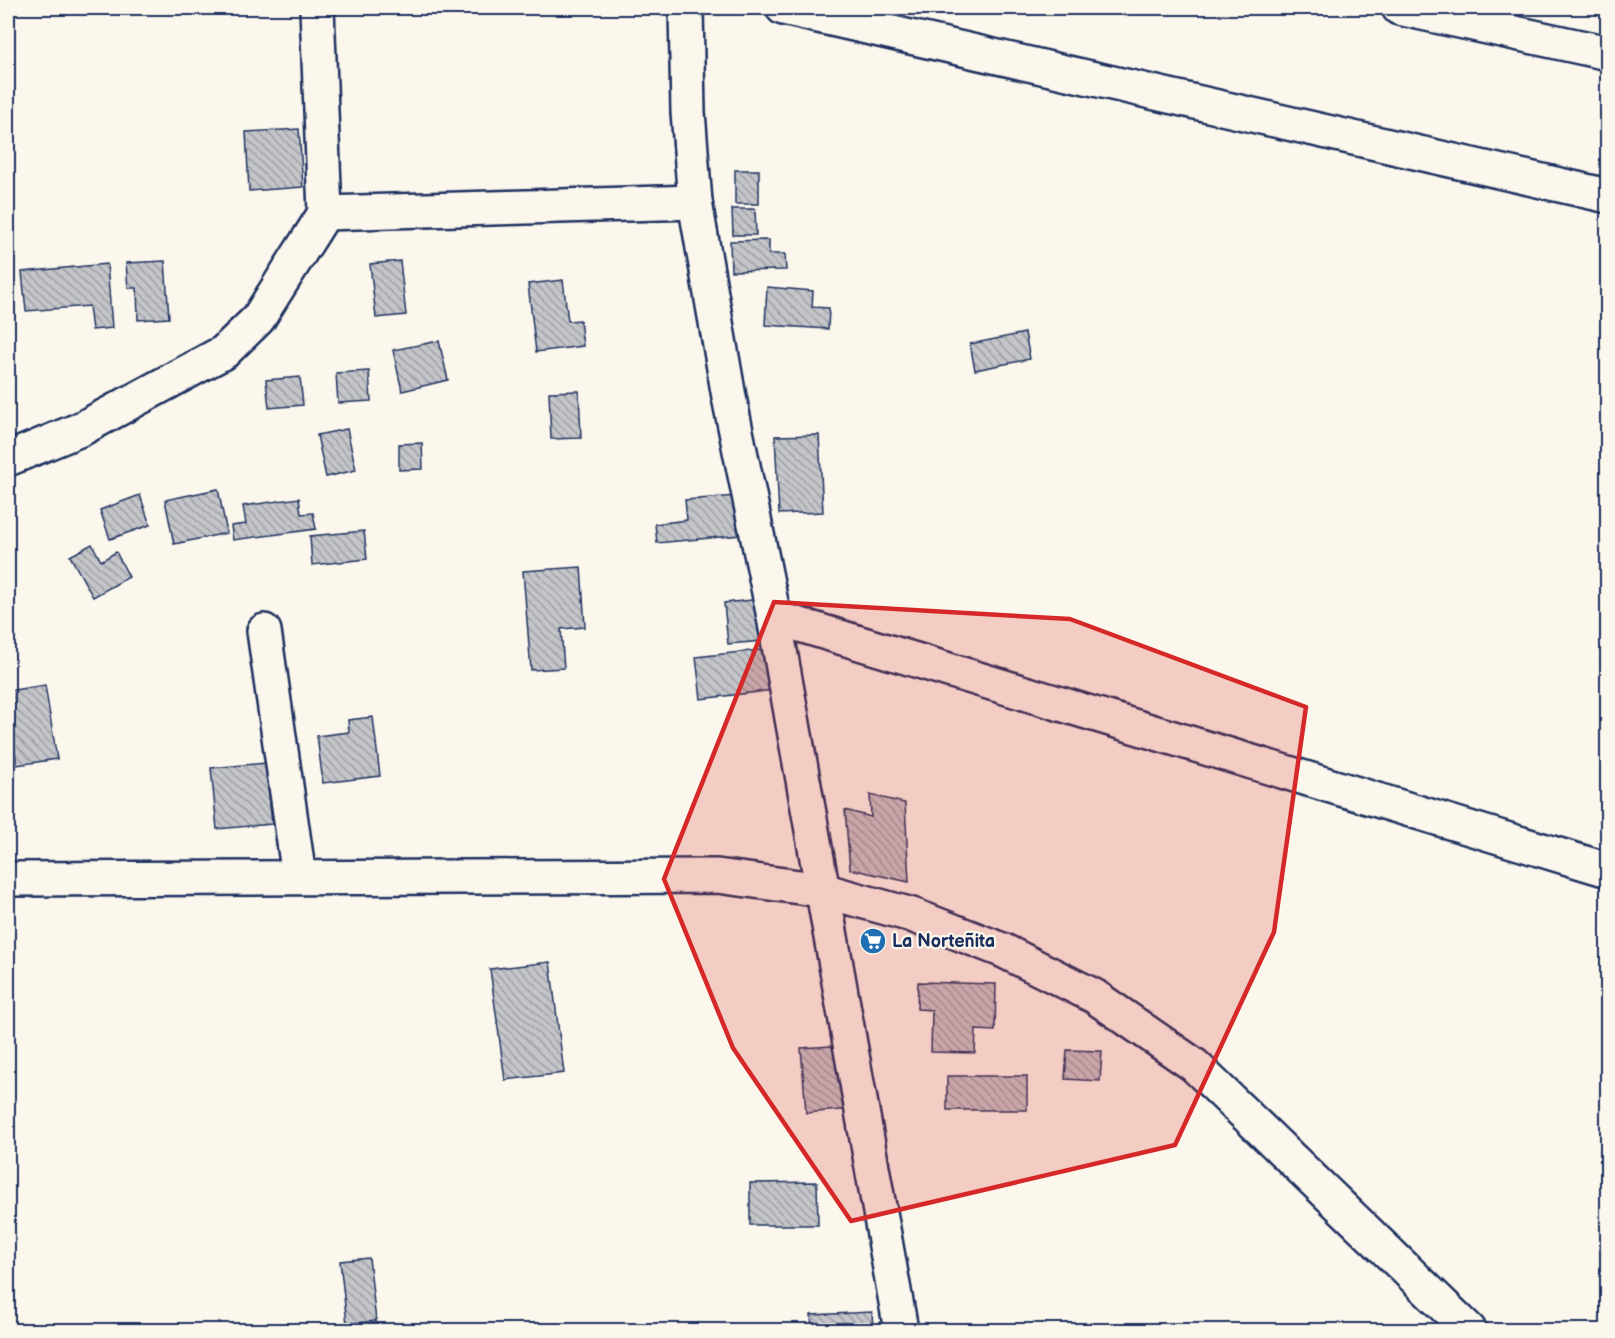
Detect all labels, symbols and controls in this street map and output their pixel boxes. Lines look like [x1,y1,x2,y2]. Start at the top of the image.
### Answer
supermarket icon: La Norteñita [858,926,888,956]
place label: La Norteñita [892,931,995,952]

